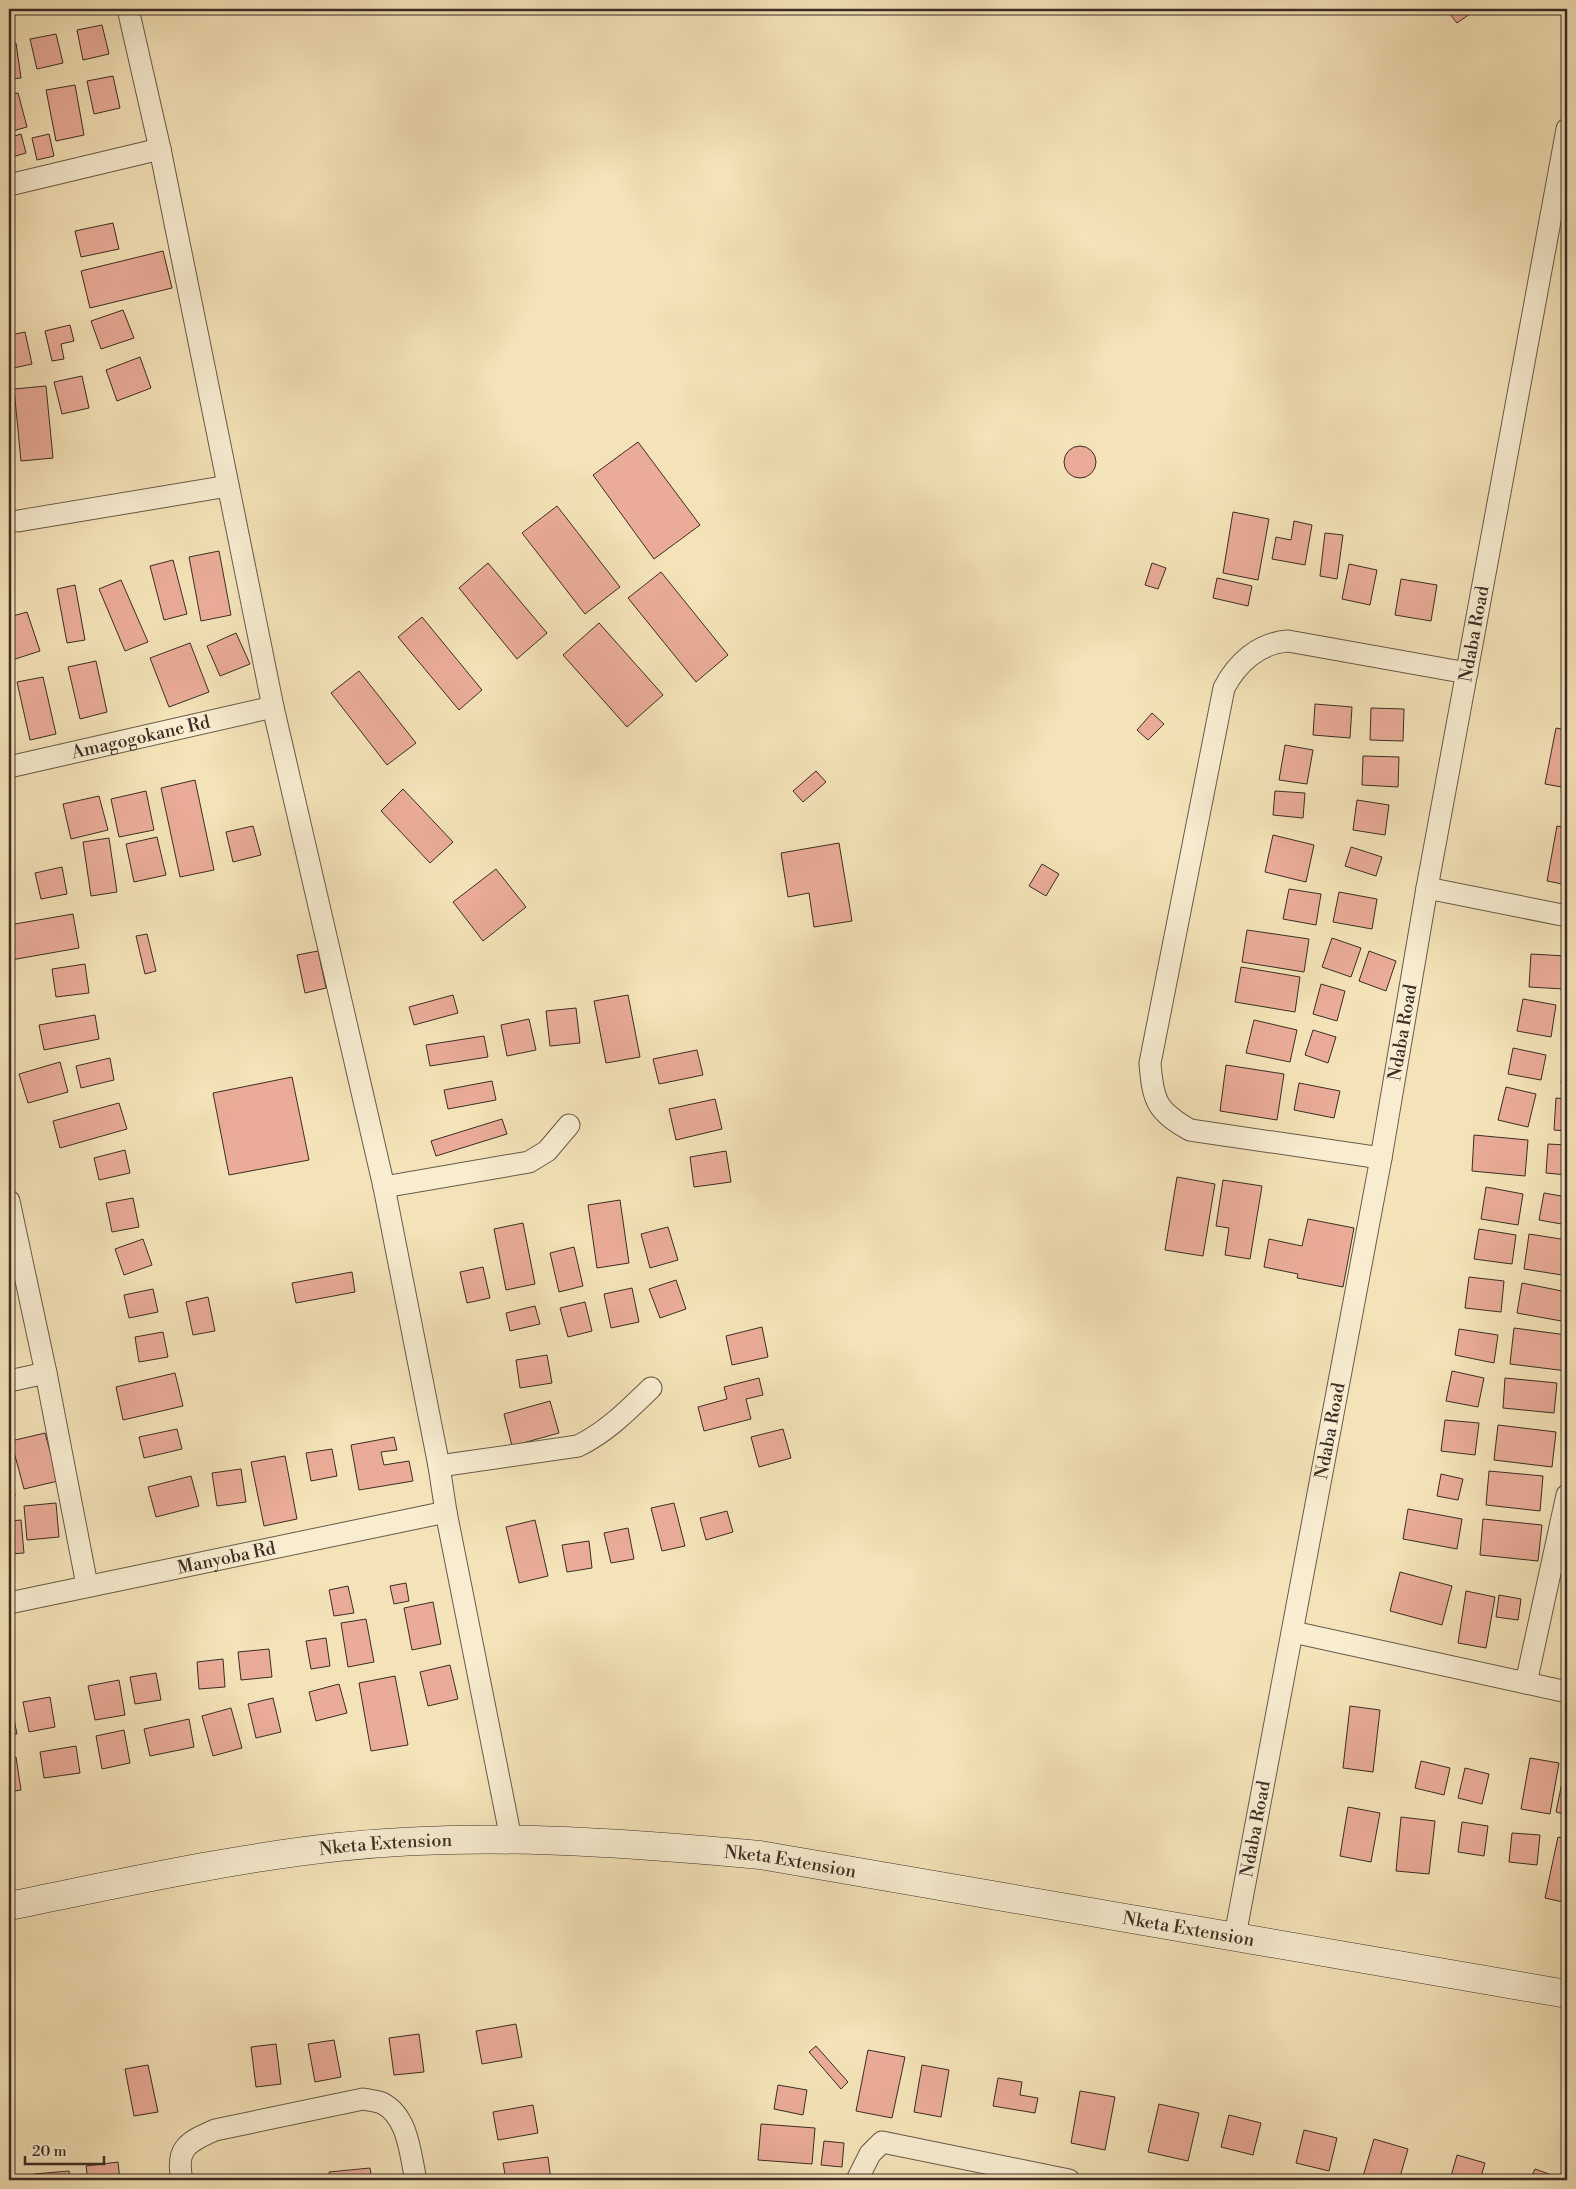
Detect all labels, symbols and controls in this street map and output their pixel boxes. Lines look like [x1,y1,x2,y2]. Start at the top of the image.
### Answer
street label: Ndaba Road [1454,583,1495,684]
street label: Amagogokane Rd [68,711,213,765]
street label: Ndaba Road [1383,982,1423,1083]
street label: Ndaba Road [1310,1380,1351,1481]
street label: Manyoba Rd [175,1537,278,1580]
street label: Ndaba Road [1235,1778,1276,1879]
street label: Nketa Extension [318,1829,453,1861]
street label: Nketa Extension [723,1841,858,1883]
street label: Nketa Extension [1121,1907,1256,1952]
scale bar [25,2134,104,2166]
text: 20 m [32,2142,67,2161]

